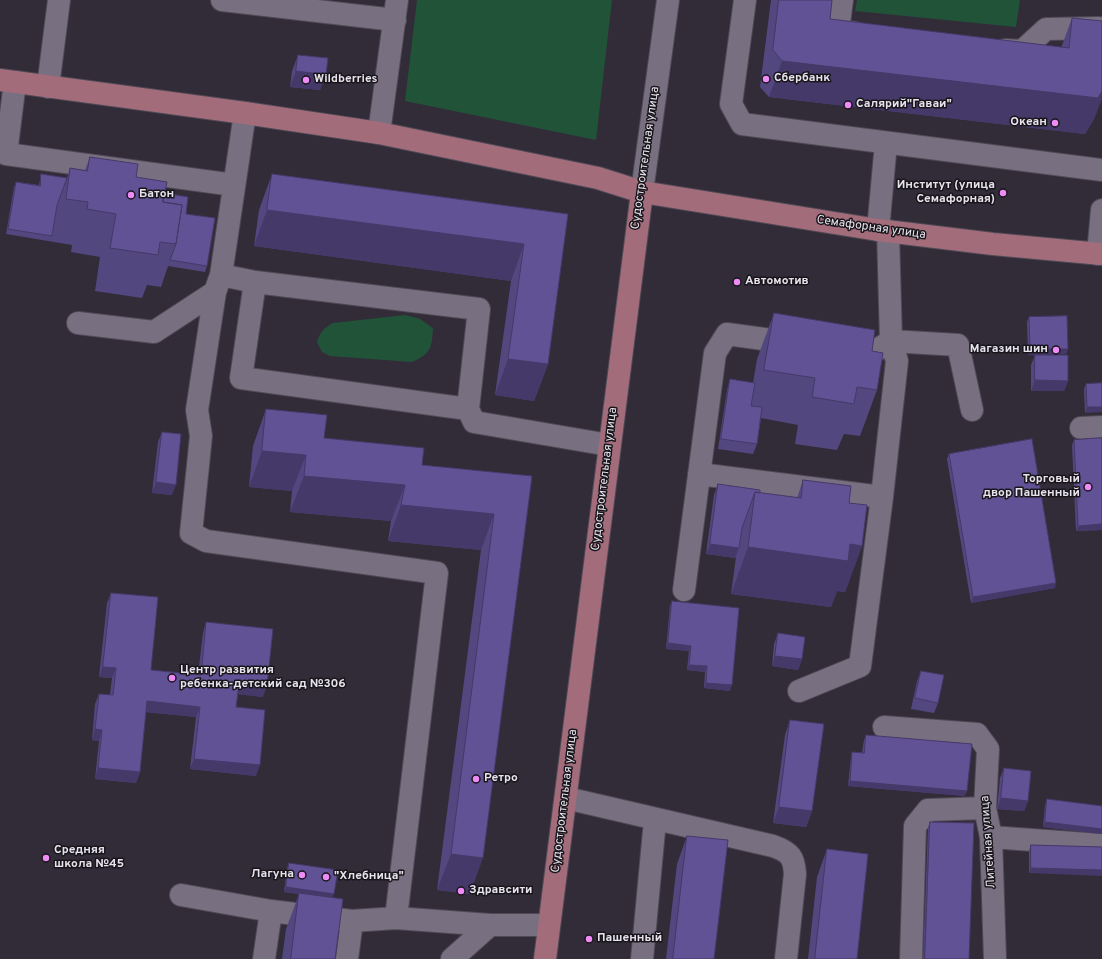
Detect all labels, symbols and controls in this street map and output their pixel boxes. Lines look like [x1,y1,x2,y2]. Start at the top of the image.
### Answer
place label: Сбербанк [774,72,830,86]
place label: Wildberries [314,73,377,87]
marker: Сбербанк [761,74,771,84]
marker: Wildberries [301,75,311,85]
street label: Судостроительная улица [629,86,663,230]
place label: Салярий"Гаваи" [856,98,952,112]
marker: Салярий"Гаваи" [843,100,853,110]
place label: Океан [1010,116,1047,130]
marker: Океан [1050,118,1060,128]
place label: Институт (улица Семафорная) [897,179,995,207]
place label: Батон [139,188,174,202]
marker: Институт (улица Семафорная) [998,188,1008,198]
marker: Батон [126,190,136,200]
street label: Семафорная улица [815,213,927,243]
place label: Автомотив [745,275,809,289]
marker: Автомотив [732,277,742,287]
place label: Магазин шин [970,343,1048,357]
marker: Магазин шин [1051,345,1061,355]
street label: Судостроительная улица [589,407,621,551]
place label: Торговый двор Пашенный [983,473,1080,501]
marker: Торговый двор Пашенный [1083,482,1093,492]
place label: Центр развития ребенка-детский сад №306 [180,664,346,692]
marker: Центр развития ребенка-детский сад №306 [167,673,177,683]
street label: Судостроительная улица [549,729,581,873]
place label: Ретро [484,772,518,786]
marker: Ретро [471,774,481,784]
street label: Литейная улица [979,795,999,889]
place label: Средняя школа №45 [54,844,124,872]
marker: Средняя школа №45 [41,853,51,863]
place label: Лагуна [251,868,294,882]
marker: Лагуна [297,870,307,880]
place label: "Хлебница" [334,870,404,884]
marker: "Хлебница" [321,872,331,882]
place label: Здравсити [469,884,532,898]
marker: Здравсити [456,886,466,896]
place label: Пашенный [597,932,662,946]
marker: Пашенный [584,934,594,944]

